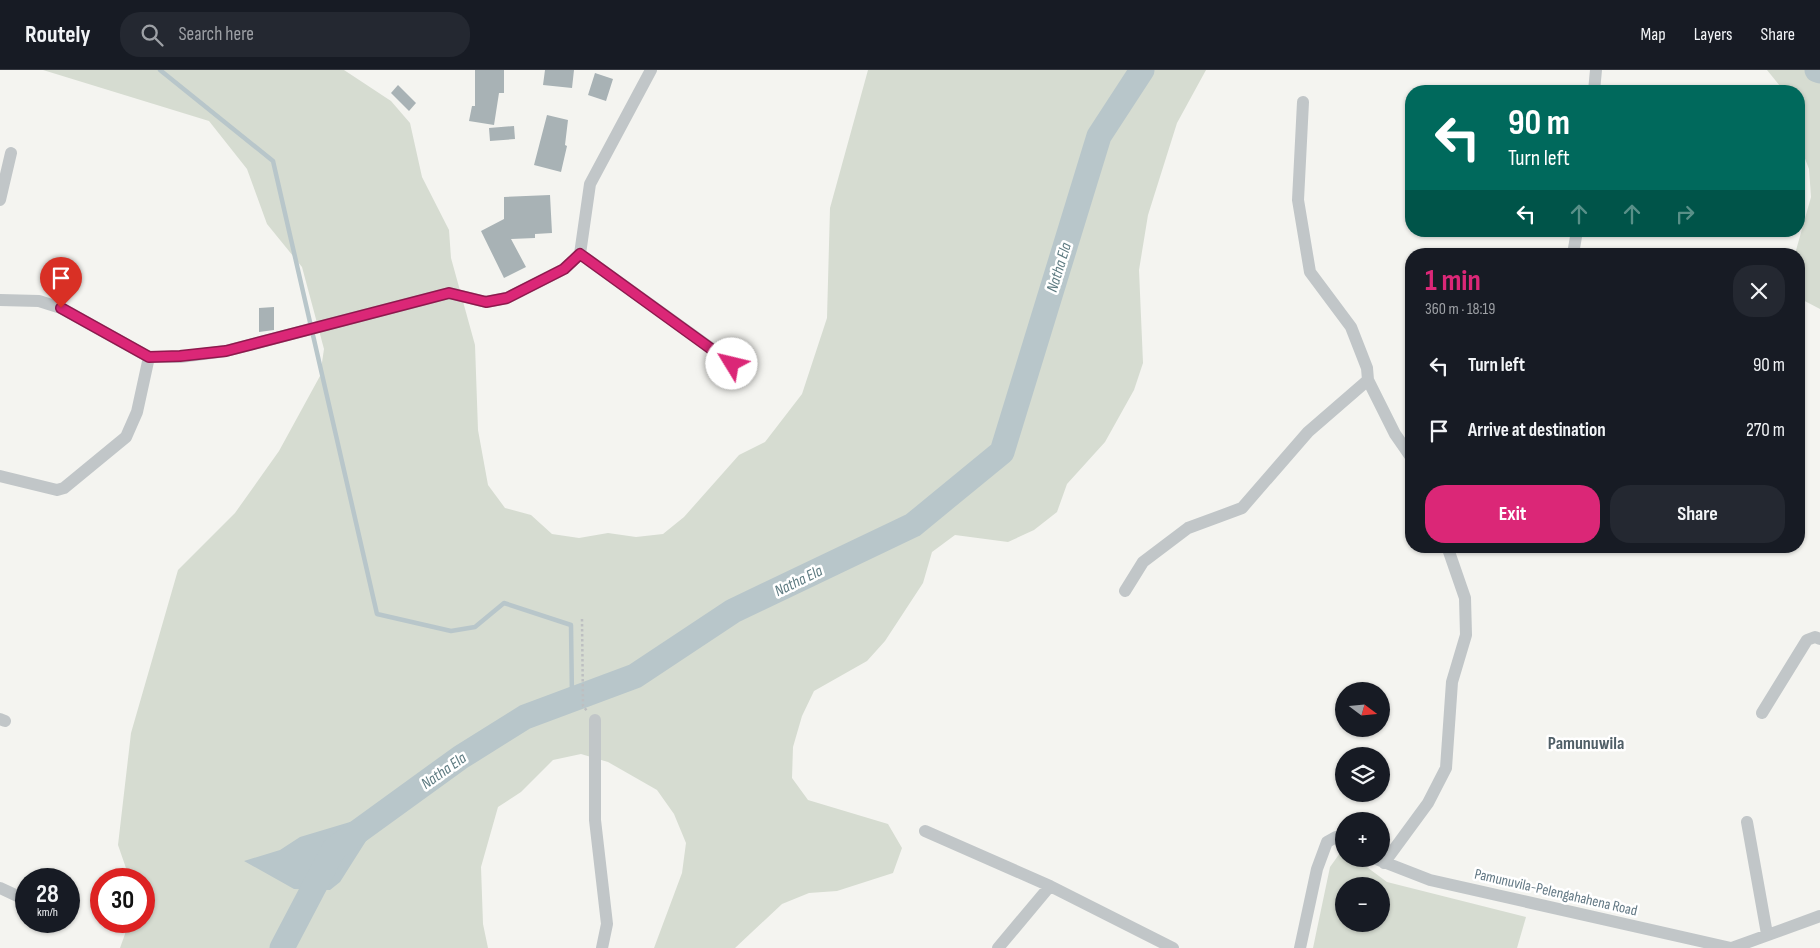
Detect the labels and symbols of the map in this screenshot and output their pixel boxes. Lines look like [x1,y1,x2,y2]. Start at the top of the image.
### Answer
water label: Natha Ela [1043,240,1076,295]
pin [40,257,82,308]
position arrow [705,337,757,389]
water label: Natha Ela [772,561,826,601]
north arrow [1335,682,1390,738]
district label: Pamunuwila [1548,733,1624,754]
water label: Natha Ela [418,749,471,794]
street label: Pamunuvila-Pelengahahena Road [1473,864,1639,920]
speed limit sign: 30 [90,868,155,933]

